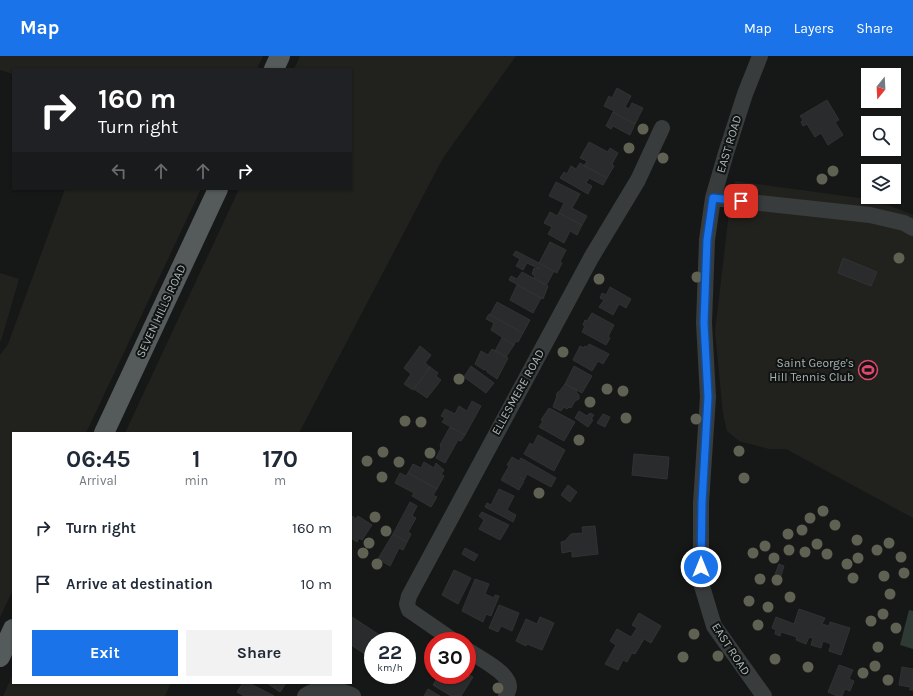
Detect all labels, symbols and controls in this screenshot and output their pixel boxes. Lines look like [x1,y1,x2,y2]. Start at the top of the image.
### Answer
text: Map [20,17,59,39]
text: Map [744,20,772,37]
text: Layers [794,20,834,37]
text: Share [856,20,893,37]
north arrow [861,68,901,108]
map controls [861,68,901,204]
text: 160 m [98,82,176,115]
icon: right [32,84,84,136]
street label: EAST ROAD [714,113,744,175]
text: Turn right [98,116,178,138]
button: search [861,116,901,156]
icon: left [108,160,130,182]
icon: ahead [150,160,172,182]
icon: ahead [192,160,214,182]
icon: right [234,160,256,182]
button: layers [861,164,901,204]
pin [724,184,758,218]
icon: arrive [730,190,752,212]
street label: SEVEN HILLS ROAD [133,262,189,360]
street label: ELLESMERE ROAD [489,347,547,437]
place label: Saint George's Hill Tennis Club [769,356,854,384]
sports icon: Saint George's Hill Tennis Club [857,359,879,381]
text: 06:45 [66,445,130,473]
text: 1 [192,445,201,473]
text: 170 [262,445,298,473]
text: Arrival [79,473,117,488]
text: min [184,473,208,488]
text: m [274,473,286,488]
icon: right [32,517,54,539]
text: Turn right [66,519,136,537]
text: 160 m [292,519,332,537]
position arrow [680,546,722,588]
icon: arrive [32,573,54,595]
text: Arrive at destination [66,575,213,593]
text: 10 m [301,575,332,593]
street label: EAST ROAD [709,620,753,678]
button: Exit [32,630,178,676]
button: Share [186,630,332,676]
speed limit sign: 30 [424,632,476,684]
text: 22 [378,641,402,664]
text: km/h [377,662,403,674]

